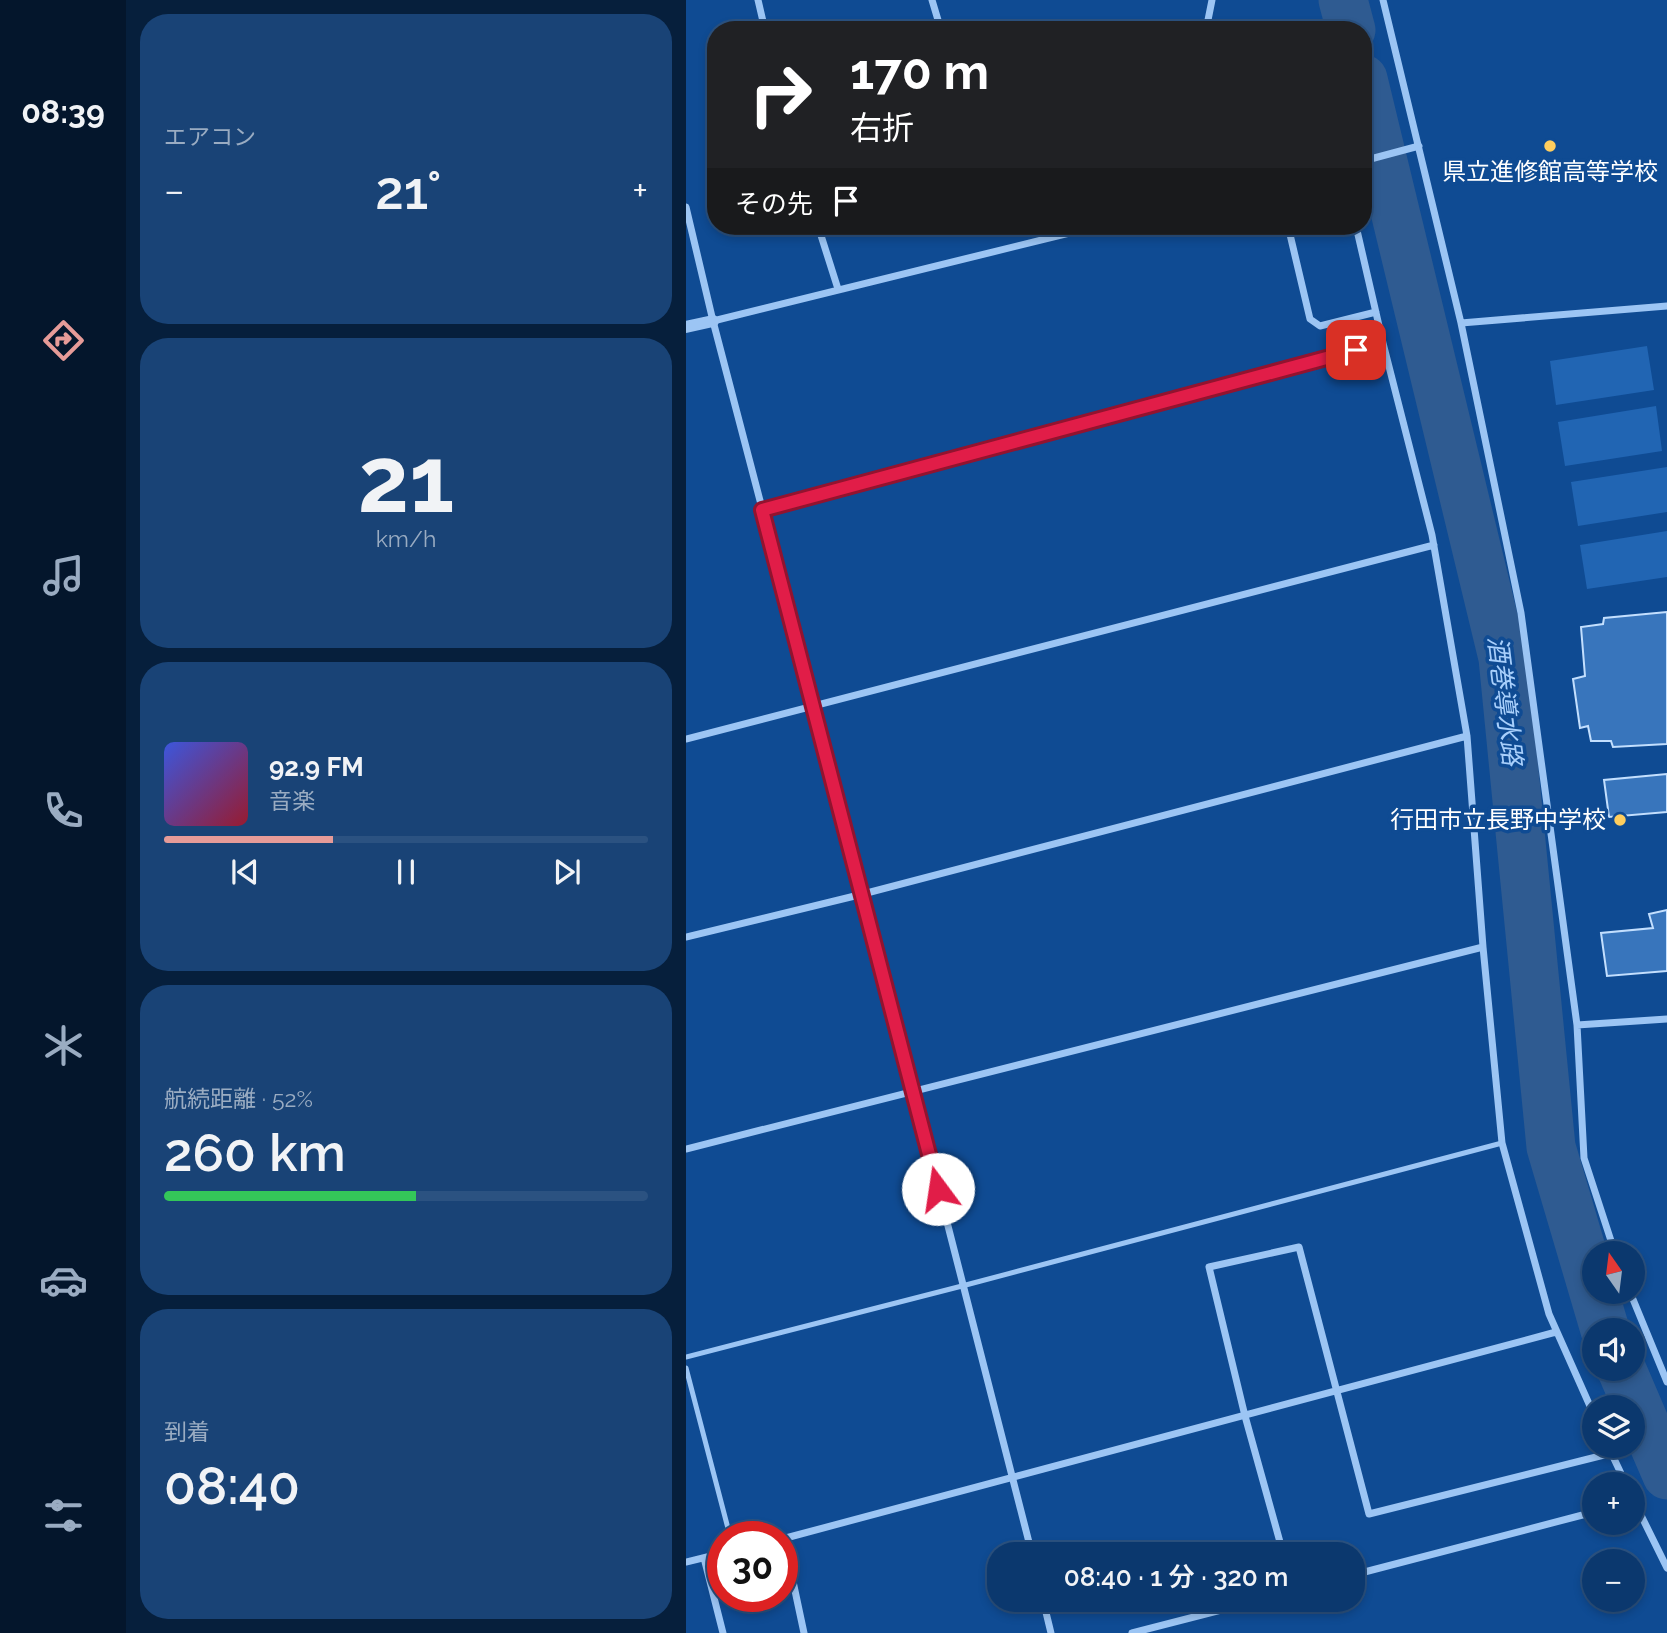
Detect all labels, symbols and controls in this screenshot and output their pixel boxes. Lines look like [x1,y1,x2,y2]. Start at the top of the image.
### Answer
text: 170 m [850,43,989,100]
icon: right [735,49,826,140]
text: 08:39 [21,93,105,130]
text: 右折 [850,109,914,146]
text: エアコン [164,123,256,150]
marker: 県立進修館高等学校 [1542,138,1558,154]
place label: 県立進修館高等学校 [1442,157,1658,186]
text: 21° [375,160,442,221]
text: − [164,168,184,213]
text: + [632,168,648,213]
icon: arrive [827,182,865,220]
text: その先 [735,189,813,219]
icon: directions [39,316,88,365]
pin [1326,320,1386,380]
icon: arrive [1337,331,1375,369]
text: 21 [358,426,454,533]
text: km/h [376,525,436,552]
icon: music [39,551,88,600]
water label: 酒巻導水路 [1482,635,1528,769]
text: 92.9 FM [269,752,364,782]
icon: phone [39,786,88,835]
text: 音楽 [269,787,315,814]
place label: 行田市立長野中学校 [1390,805,1606,834]
marker: 行田市立長野中学校 [1612,812,1628,828]
icon: previous [226,853,264,891]
icon: pause [387,853,425,891]
icon: next [548,853,586,891]
icon: climate [39,1021,88,1070]
text: 航続距離 · 52% [164,1085,313,1112]
text: 260 km [164,1122,346,1183]
position arrow [901,1152,975,1226]
north arrow [1582,1241,1645,1304]
map controls [1582,1241,1645,1612]
icon: car [39,1256,88,1305]
button: sound [1582,1318,1645,1381]
button: layers [1582,1395,1645,1458]
text: 到着 [164,1418,210,1445]
text: 08:40 [164,1455,300,1516]
button: + [1582,1472,1645,1535]
icon: filters [39,1491,88,1540]
speed limit sign: 30 [707,1521,798,1612]
button: − [1582,1549,1645,1612]
text: 08:40 · 1 分 · 320 m [1064,1562,1288,1592]

